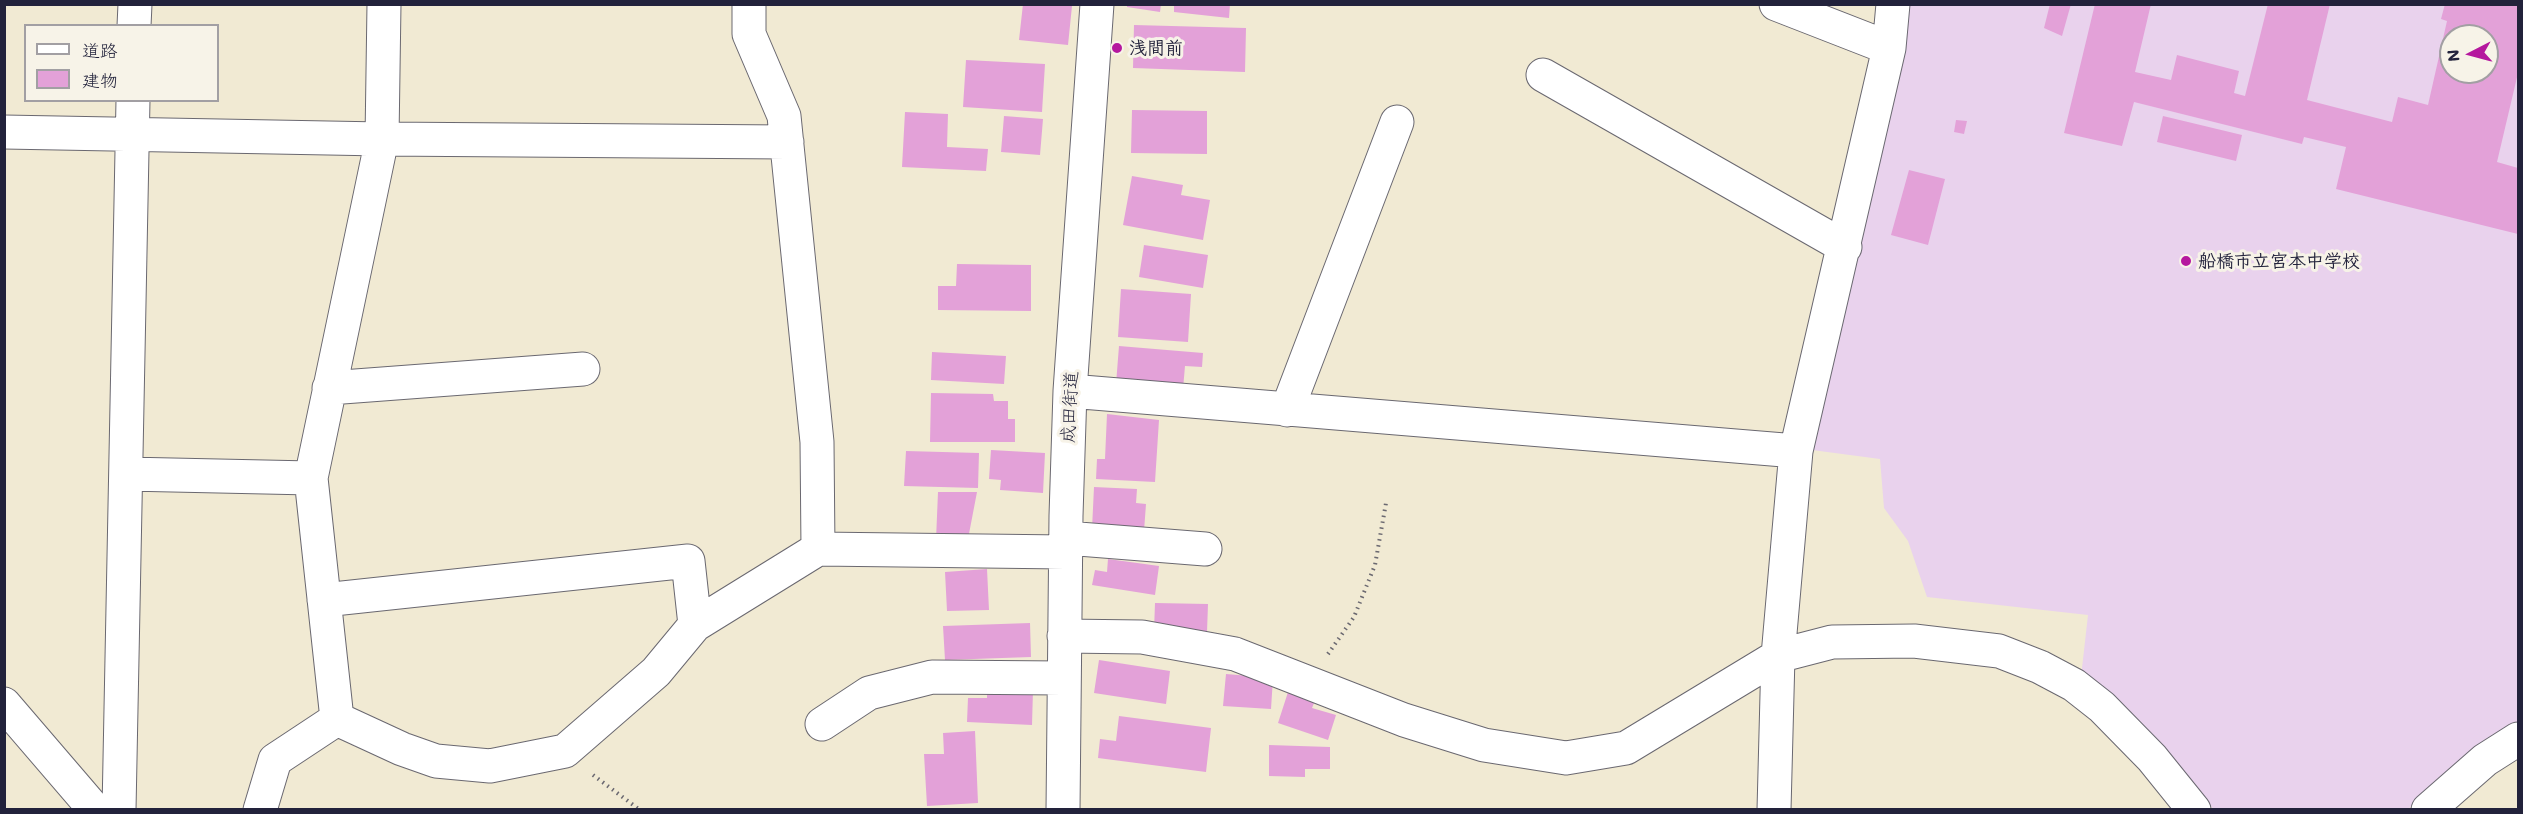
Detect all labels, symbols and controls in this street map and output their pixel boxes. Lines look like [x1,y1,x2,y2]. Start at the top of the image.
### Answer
legend [24,24,219,102]
north arrow [2439,24,2499,84]
place label: 浅間前 [1129,37,1183,59]
text: 道路 [82,38,118,62]
marker: 浅間前 [1110,41,1124,55]
text: N [2442,49,2464,63]
text: 建物 [82,68,118,92]
place label: 船橋市立宮本中学校 [2198,250,2360,272]
marker: 船橋市立宮本中学校 [2179,254,2193,268]
street label: 成田街道 [1057,370,1083,444]

